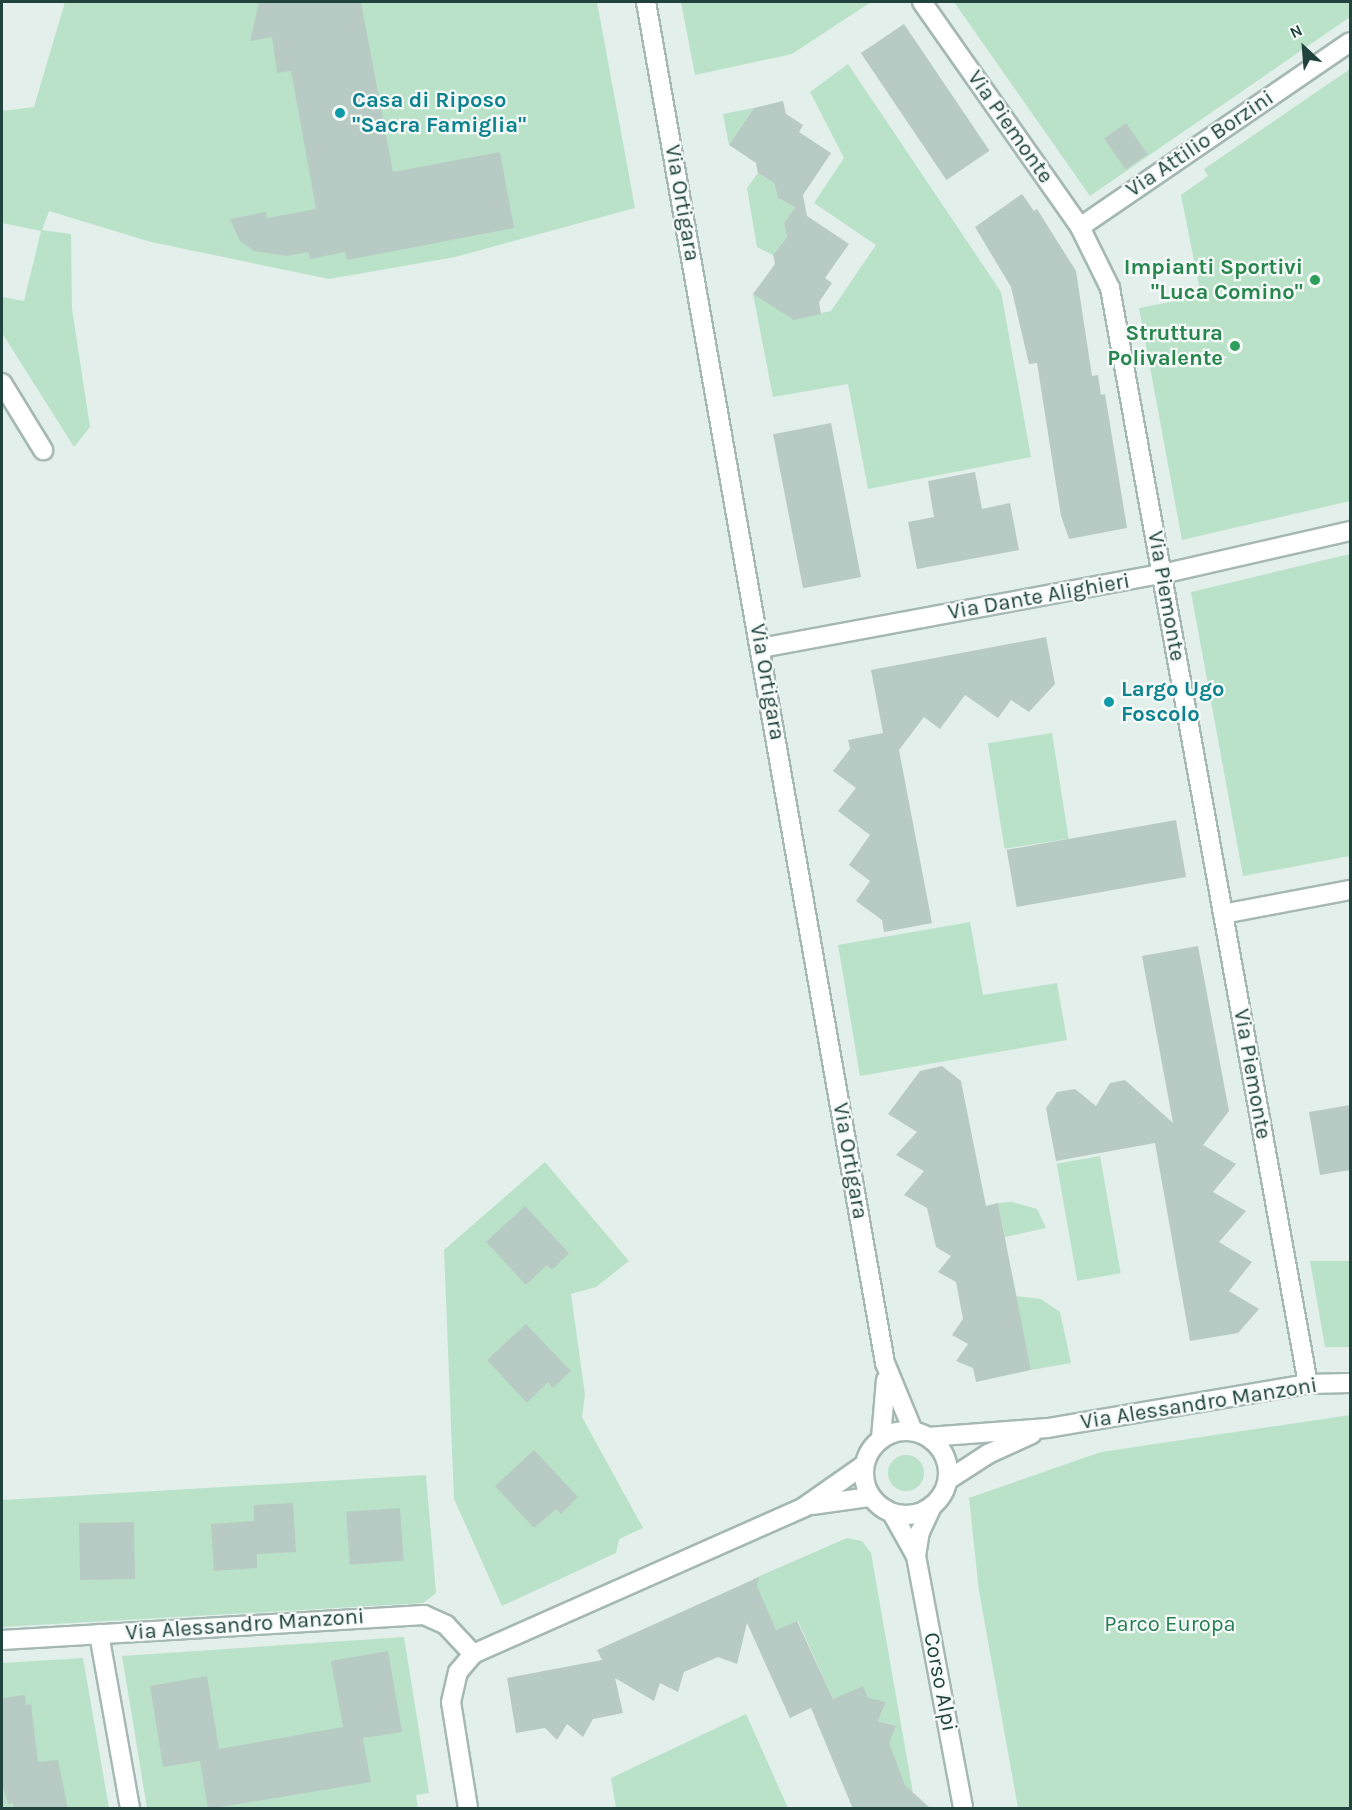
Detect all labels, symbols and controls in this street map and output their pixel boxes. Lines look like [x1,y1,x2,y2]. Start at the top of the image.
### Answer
north arrow [1274,18,1334,78]
text: N [1287,20,1305,42]
street label: Via Piemonte [961,65,1059,189]
street label: Via Attilio Borzini [1121,85,1279,203]
place label: Casa di Riposo "Sacra Famiglia" [352,87,526,138]
marker: Casa di Riposo "Sacra Famiglia" [333,106,347,120]
street label: Via Ortigara [659,143,705,263]
place label: Impianti Sportivi "Luca Comino" [1124,254,1303,306]
marker: Impianti Sportivi "Luca Comino" [1308,273,1322,287]
place label: Struttura Polivalente [1107,320,1223,372]
marker: Struttura Polivalente [1228,339,1242,353]
street label: Via Piemonte [1142,529,1190,663]
street label: Via Dante Alighieri [946,568,1132,626]
street label: Via Ortigara [744,622,790,742]
place label: Largo Ugo Foscolo [1121,676,1224,728]
marker: Largo Ugo Foscolo [1102,695,1116,709]
street label: Via Piemonte [1228,1007,1276,1141]
street label: Via Ortigara [827,1101,873,1221]
street label: Via Alessandro Manzoni [1079,1372,1319,1436]
street label: Via Alessandro Manzoni [125,1603,365,1647]
park label: Parco Europa [1104,1612,1236,1638]
street label: Corso Alpi [917,1630,963,1734]

